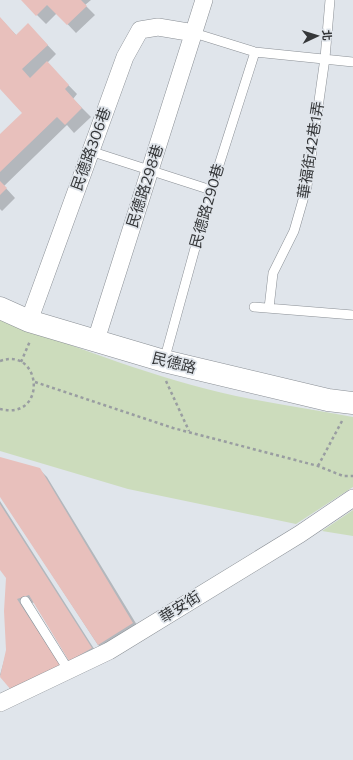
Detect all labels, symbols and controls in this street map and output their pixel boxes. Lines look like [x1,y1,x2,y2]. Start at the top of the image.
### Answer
north arrow [297,16,337,56]
text: 北 [321,29,334,41]
street label: 華福街42巷1弄 [293,100,327,200]
street label: 民德路306巷 [67,104,113,193]
street label: 民德路298巷 [122,142,166,230]
street label: 民德路290巷 [185,161,227,250]
street label: 民德路 [150,348,198,376]
street label: 華安街 [156,587,203,626]

